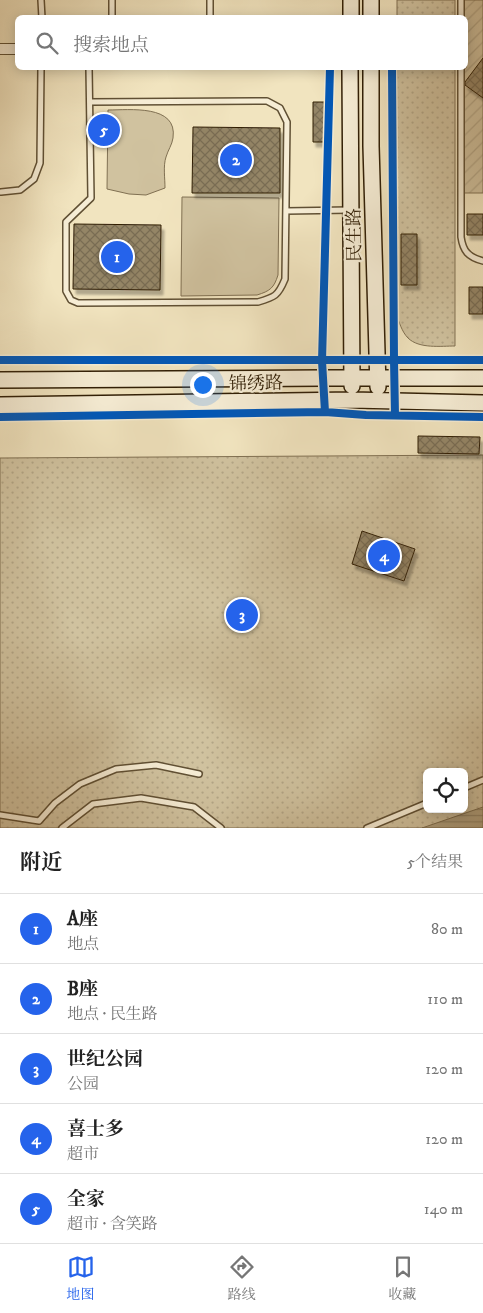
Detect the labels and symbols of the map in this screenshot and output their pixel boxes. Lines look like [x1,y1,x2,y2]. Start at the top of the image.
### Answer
pin: 5 [88,111,120,149]
pin: 2 [220,141,252,179]
street label: 民生路 [344,208,366,262]
pin: 1 [101,238,133,276]
your location [190,372,216,398]
street label: 锦绣路 [229,373,283,395]
pin: 4 [368,537,400,575]
pin: 3 [226,596,258,634]

